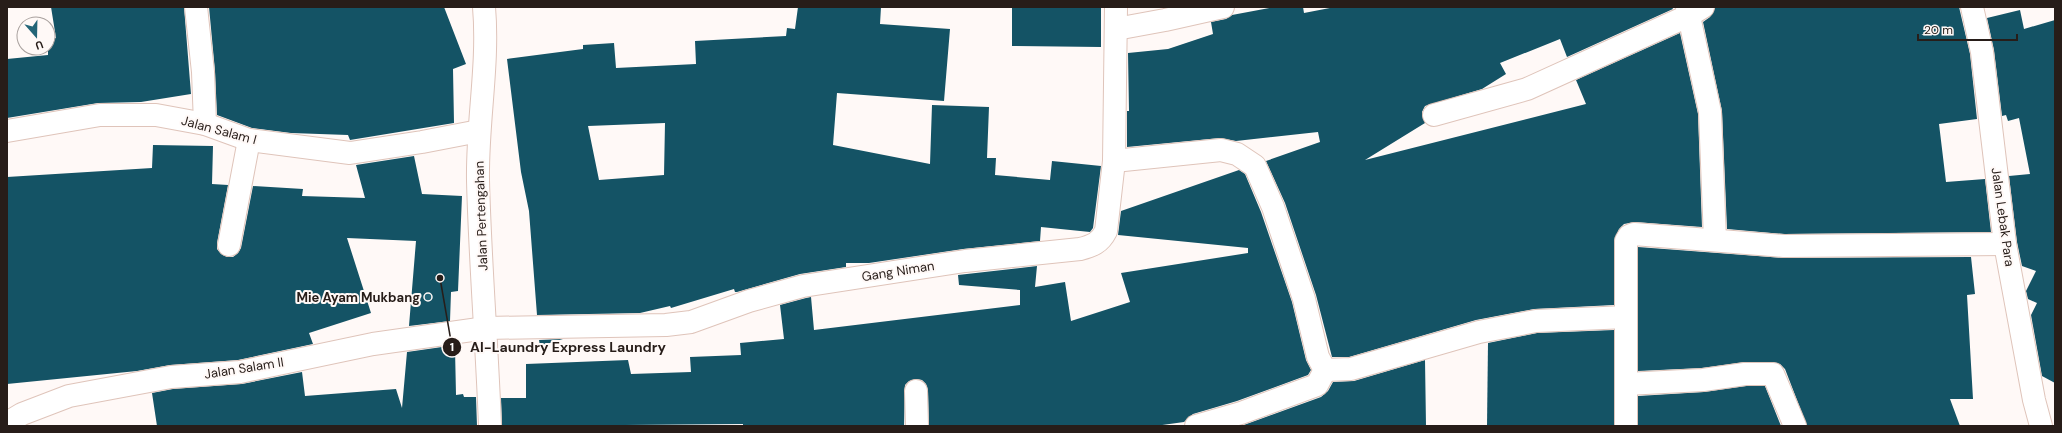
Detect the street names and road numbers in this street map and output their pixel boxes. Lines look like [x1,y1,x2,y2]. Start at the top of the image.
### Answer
street label: Jalan Salam I [180,112,258,148]
street label: Jalan Pertengahan [471,161,491,271]
street label: Jalan Lebak Para [1988,166,2018,268]
street label: Gang Niman [860,257,936,285]
street label: Jalan Salam II [203,353,285,383]

